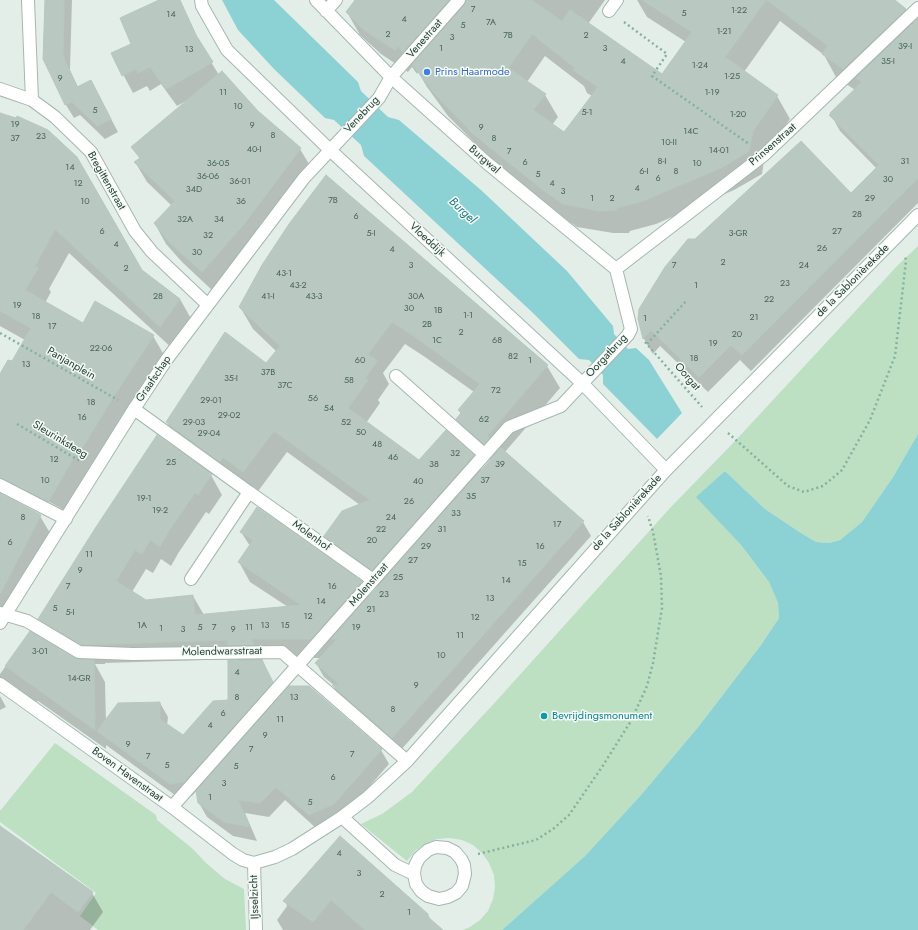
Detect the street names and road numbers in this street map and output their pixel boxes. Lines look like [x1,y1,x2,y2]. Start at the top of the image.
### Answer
street label: Venestraat [404,17,446,61]
street label: Venebrug [342,94,382,136]
street label: Prinsenstraat [747,121,799,169]
street label: Burgwal [466,143,502,177]
street label: Bregittenstraat [84,149,128,213]
street label: Vloeddijk [406,220,448,260]
street label: de la Sablonièrekade [814,242,892,320]
street label: Oorgatbrug [584,332,630,380]
street label: Panjanplein [44,345,98,383]
street label: Graafschap [134,353,174,405]
street label: Oorgat [671,360,703,394]
street label: Sleurinksteeg [30,418,90,462]
street label: de la Sablonièrekade [589,472,665,554]
street label: Molenhof [289,518,333,554]
street label: Molenstraat [347,561,391,609]
street label: Molendwarsstraat [182,645,262,659]
street label: Boven Havenstraat [89,745,165,805]
street label: IJsselzicht [248,875,262,919]

